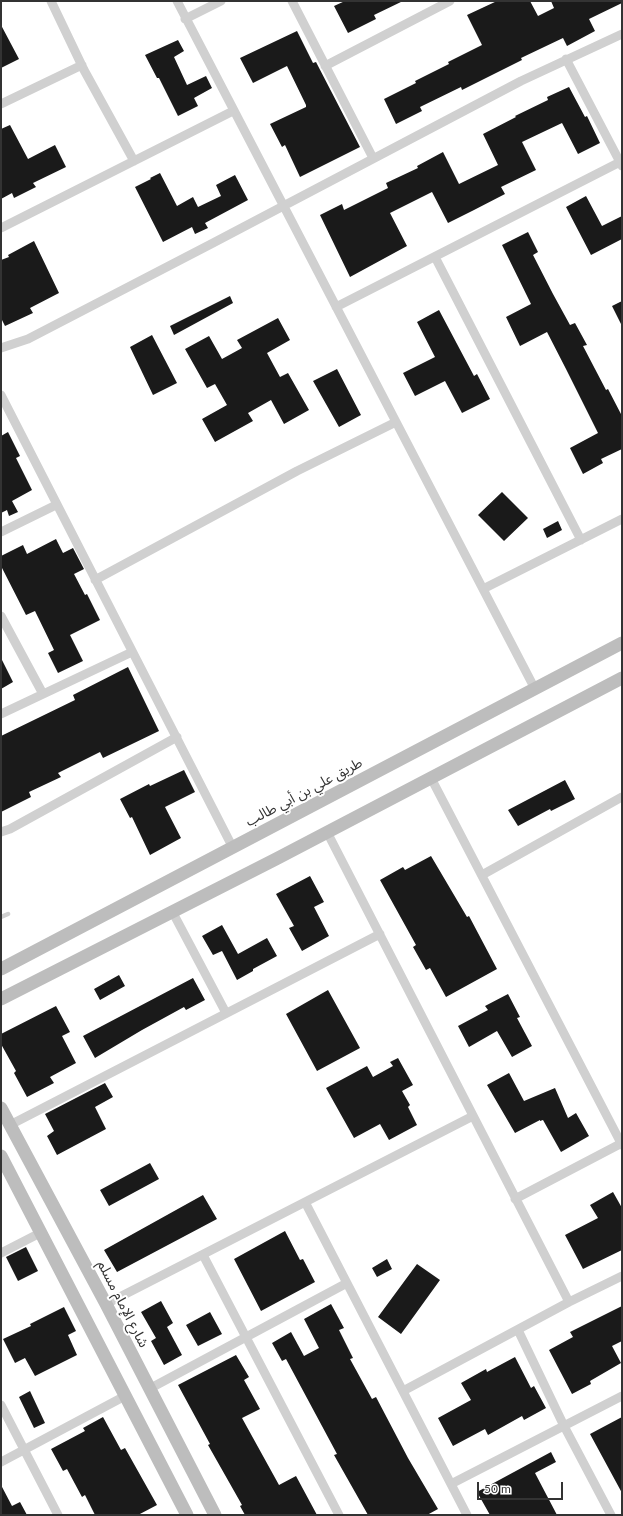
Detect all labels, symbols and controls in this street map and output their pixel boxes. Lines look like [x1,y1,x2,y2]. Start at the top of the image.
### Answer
street label: طريق علي بن أبي طالب [243,754,365,830]
street label: شارع الإمام مسلم [94,1258,152,1350]
scale bar [479,1474,565,1500]
text: 50 m [484,1481,511,1496]

